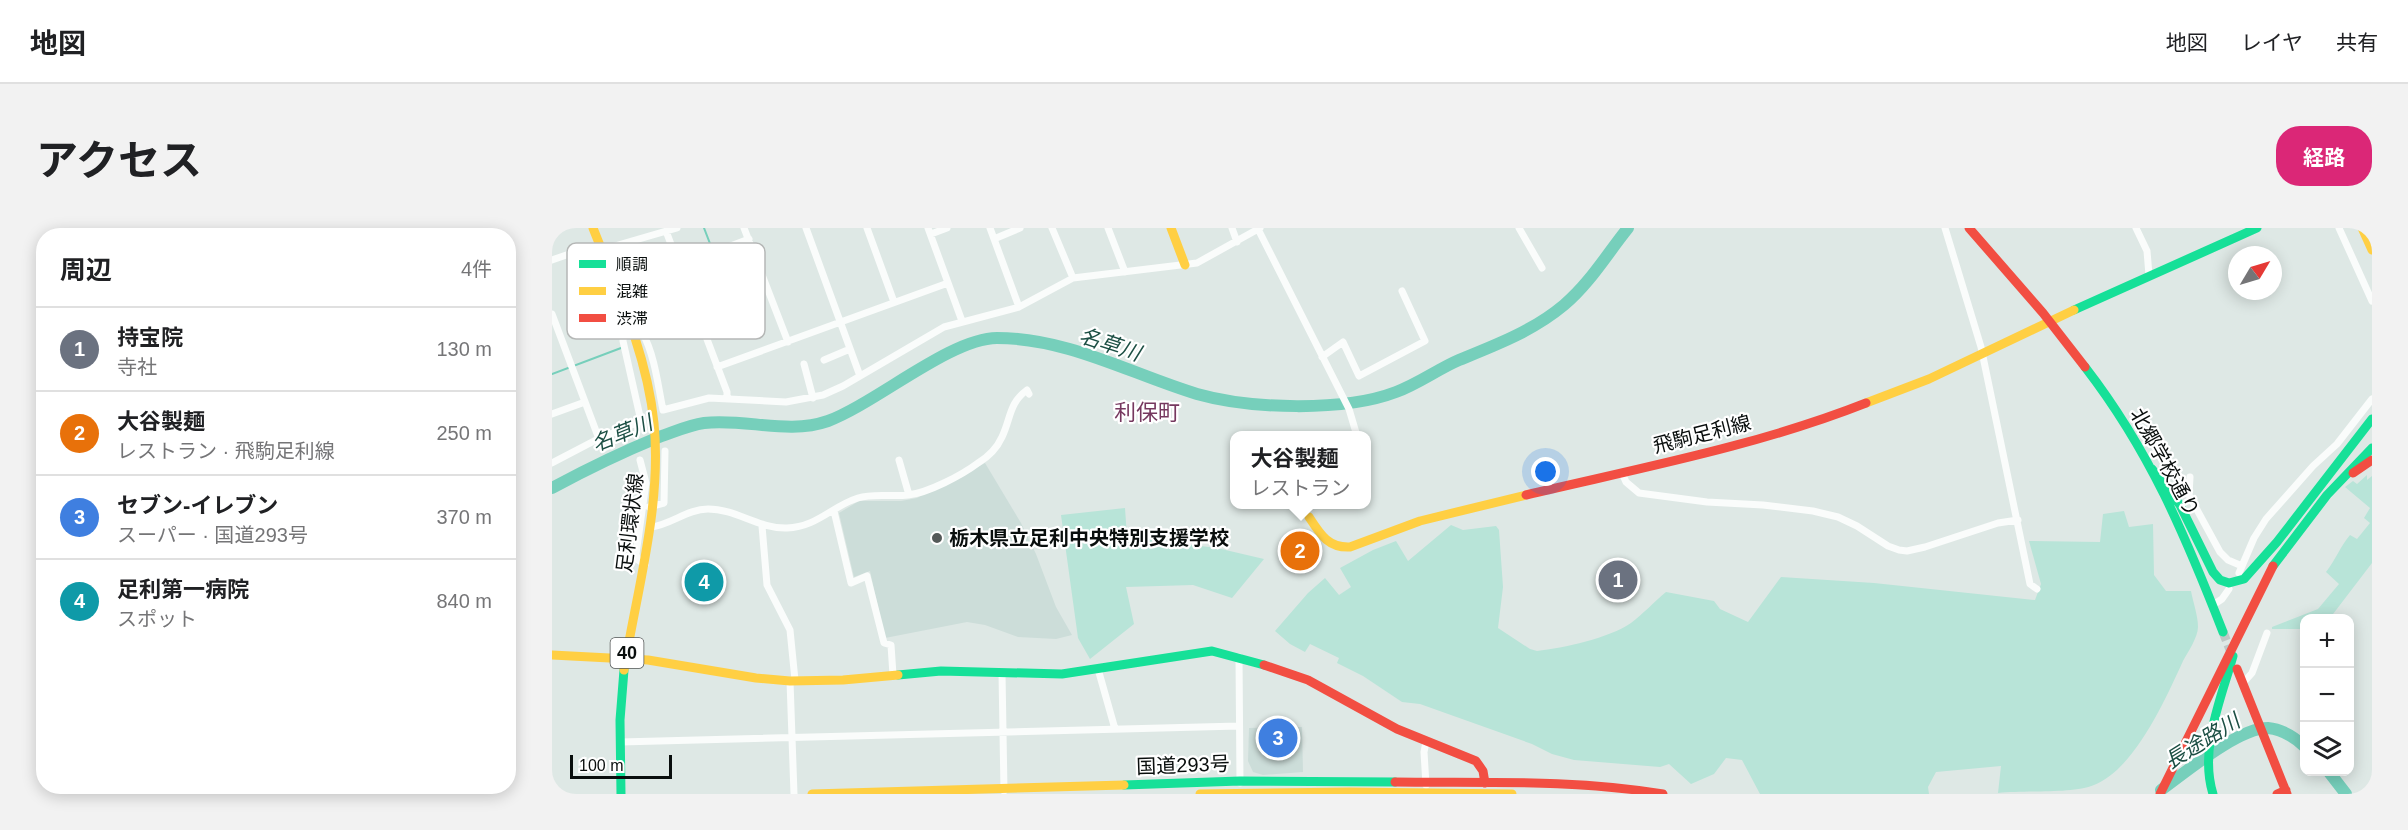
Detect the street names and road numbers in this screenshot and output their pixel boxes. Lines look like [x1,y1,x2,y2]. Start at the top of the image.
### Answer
street label: 北郷学校通り [2126,404,2204,520]
street label: 飛駒足利線 [1651,411,1753,457]
street label: 足利環状線 [613,472,647,574]
road number: 40 [610,638,644,668]
street label: 国道293号 [1136,752,1230,778]

